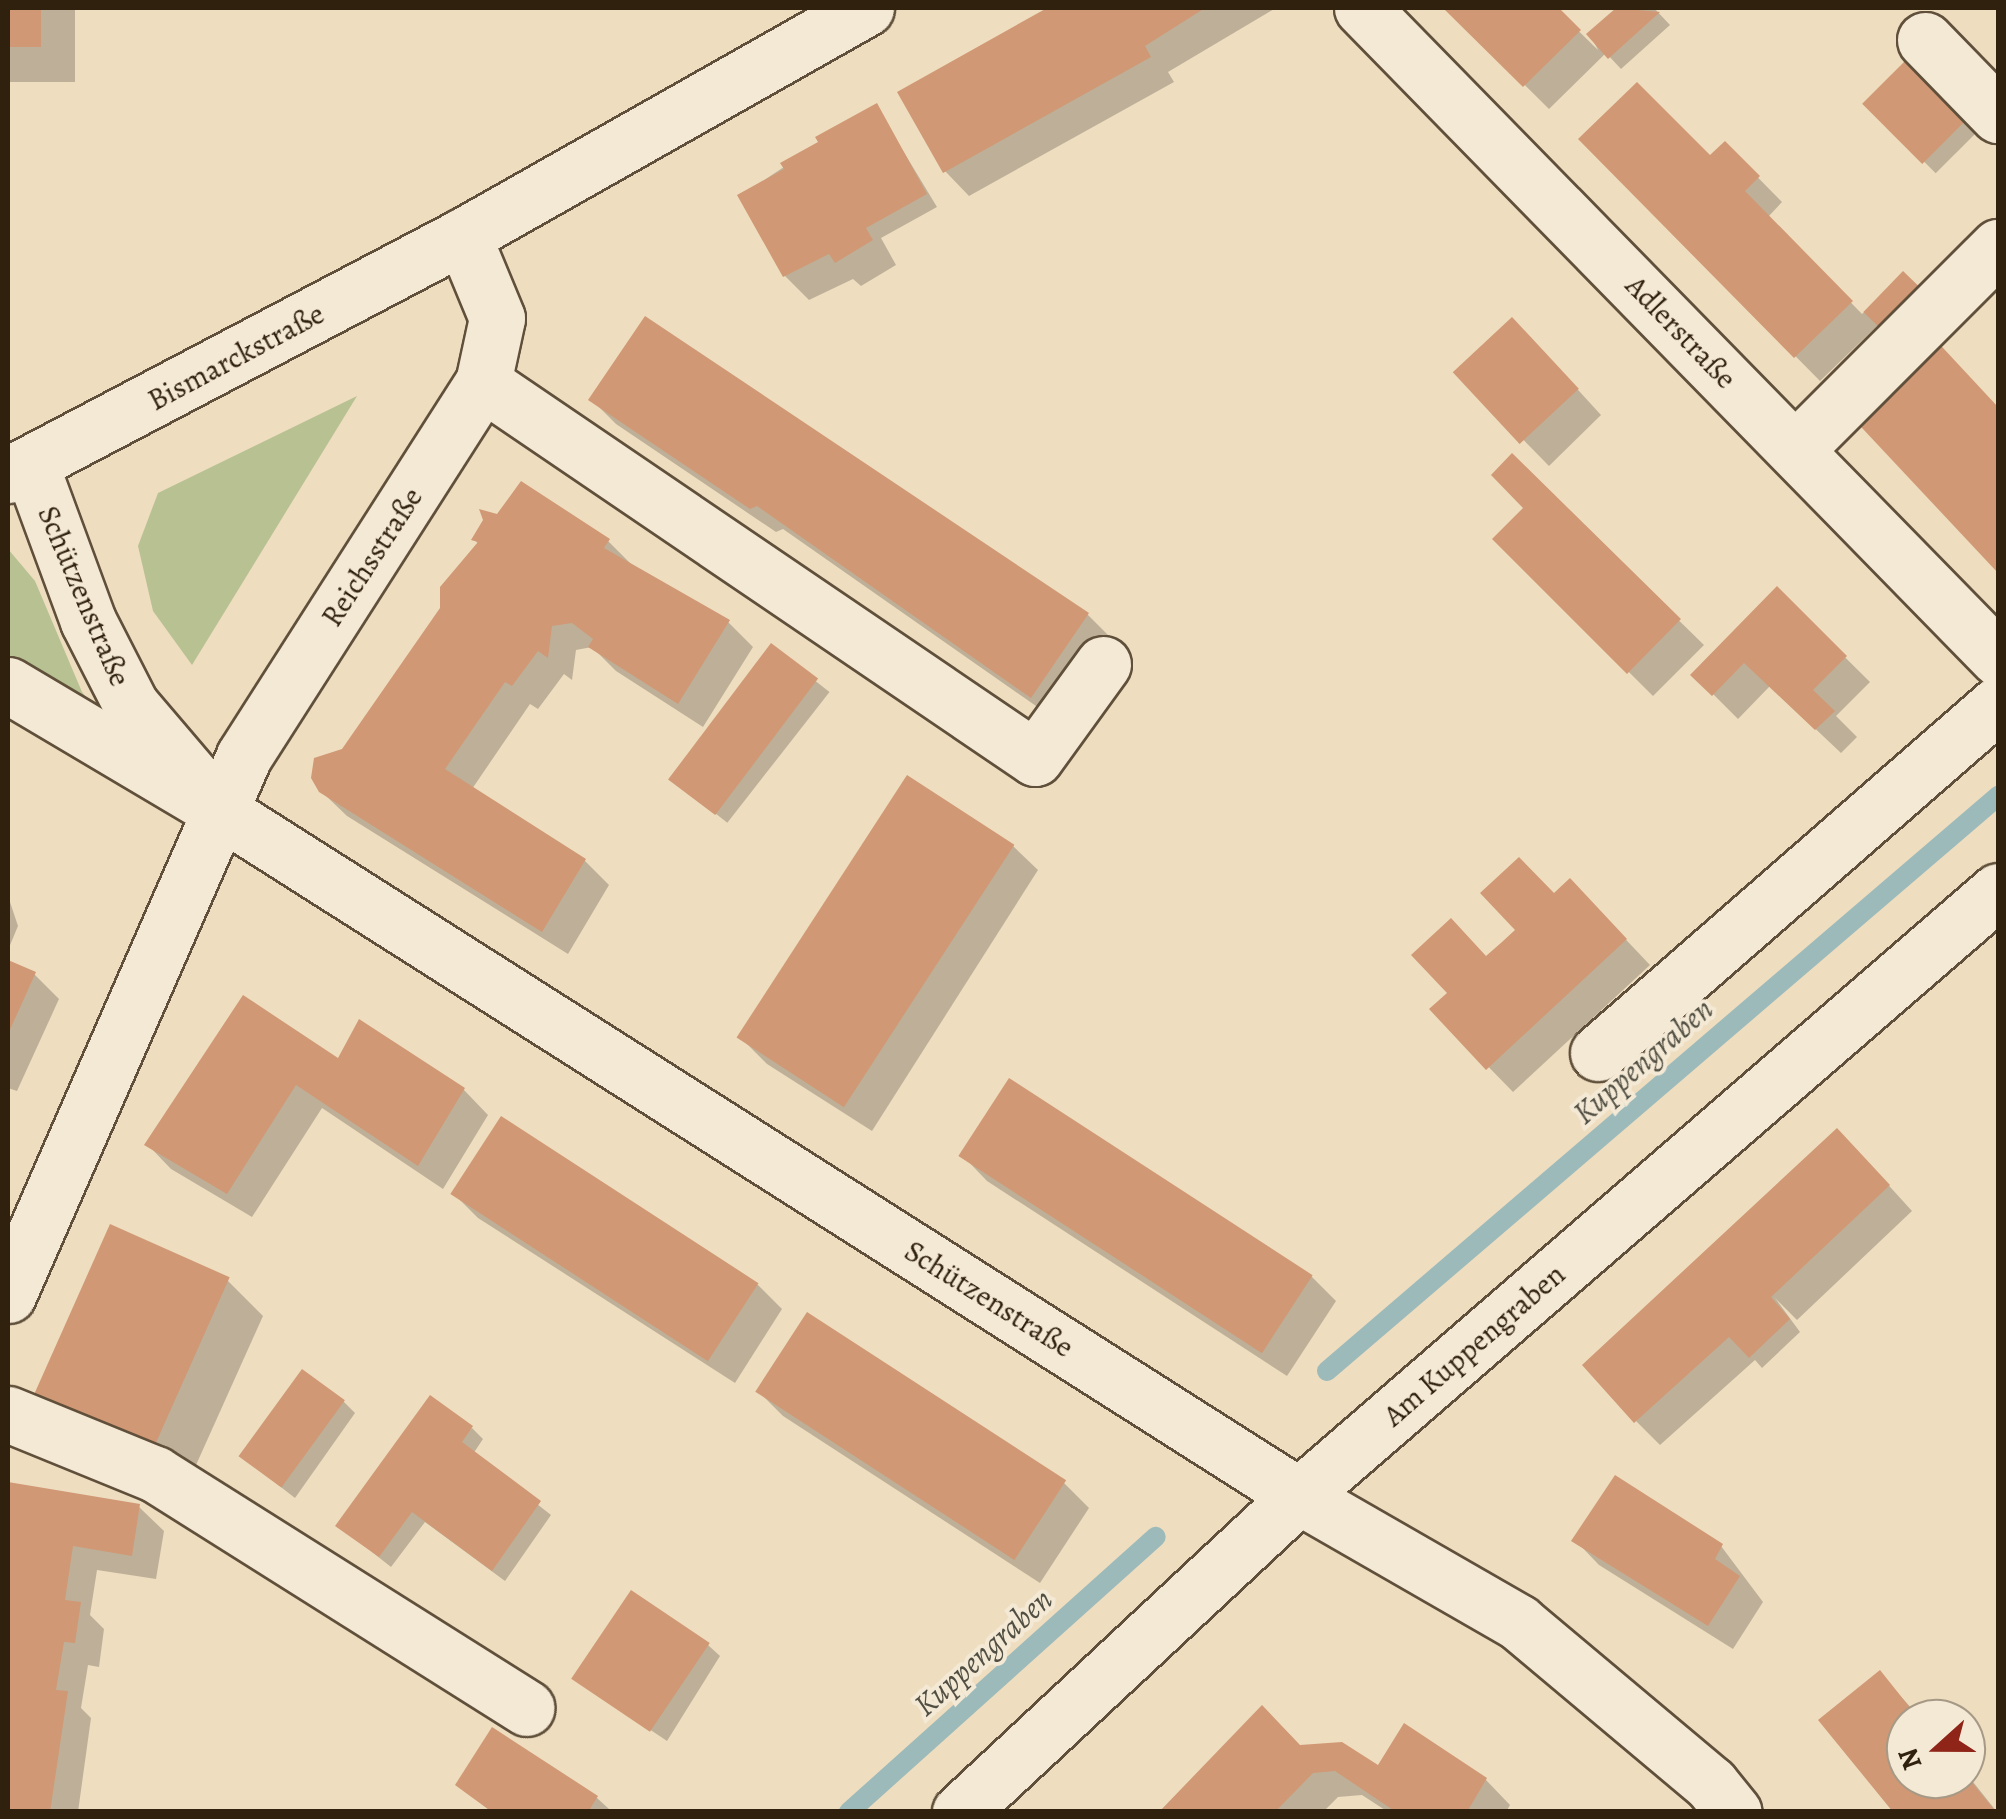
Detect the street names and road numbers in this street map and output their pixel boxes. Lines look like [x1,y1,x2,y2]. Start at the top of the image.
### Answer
street label: Adlerstraße [1618,268,1744,396]
street label: Bismarckstraße [142,296,330,418]
street label: Reichsstraße [314,481,430,633]
street label: Schützenstraße [30,501,138,691]
street label: Schützenstraße [898,1233,1080,1365]
street label: Am Kuppengraben [1376,1256,1572,1434]

